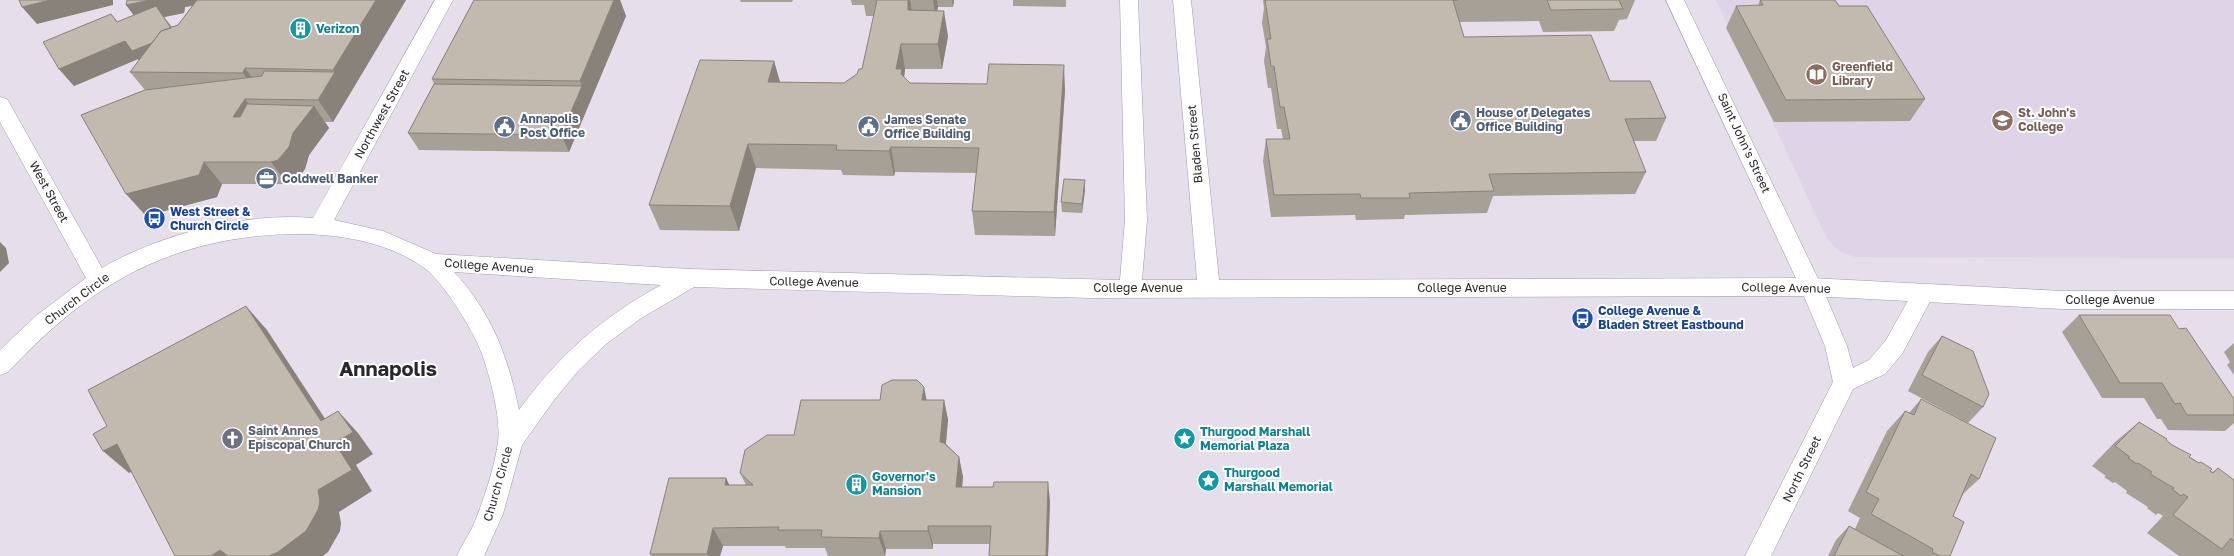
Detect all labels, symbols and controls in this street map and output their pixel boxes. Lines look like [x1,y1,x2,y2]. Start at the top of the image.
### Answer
building icon: Verizon [287,16,313,42]
place label: Verizon [316,21,359,36]
place label: Greenfield Library [1832,59,1893,88]
library icon: Greenfield Library [1803,61,1829,87]
street label: Northwest Street [351,66,412,161]
street label: Saint John's Street [1715,90,1774,195]
street label: Bladen Street [1184,104,1205,184]
place label: House of Delegates Office Building [1476,105,1591,134]
place label: St. John's College [2018,105,2076,134]
public building icon: House of Delegates Office Building [1448,107,1474,133]
school or university icon: St. John's College [1990,107,2016,133]
place label: Annapolis Post Office [520,111,585,140]
place label: James Senate Office Building [884,112,971,141]
public building icon: Annapolis Post Office [492,113,518,139]
public building icon: James Senate Office Building [856,114,882,140]
street label: West Street [26,159,72,225]
office icon: Coldwell Banker [254,166,280,192]
place label: Coldwell Banker [282,171,379,186]
place label: West Street & Church Circle [170,204,251,233]
bus stop icon: West Street & Church Circle [141,206,167,232]
street label: College Avenue [444,255,534,276]
street label: Church Circle [41,269,112,328]
street label: College Avenue [769,273,859,290]
street label: College Avenue [1741,279,1831,296]
street label: College Avenue [1093,280,1183,295]
street label: College Avenue [1417,280,1507,295]
street label: College Avenue [2065,292,2155,307]
place label: College Avenue & Bladen Street Eastbound [1598,303,1744,332]
bus stop icon: College Avenue & Bladen Street Eastbound [1570,305,1596,331]
district label: Annapolis [339,356,437,380]
place label: Saint Annes Episcopal Church [248,423,350,452]
place label: Thurgood Marshall Memorial Plaza [1200,424,1310,453]
church icon: Saint Annes Episcopal Church [220,425,246,451]
place icon: Thurgood Marshall Memorial Plaza [1171,426,1197,452]
street label: North Street [1779,433,1824,504]
street label: Church Circle [480,445,515,523]
place label: Thurgood Marshall Memorial [1224,465,1333,494]
place icon: Thurgood Marshall Memorial [1196,467,1222,493]
place label: Governor's Mansion [872,469,936,498]
building icon: Governor's Mansion [843,471,869,497]

